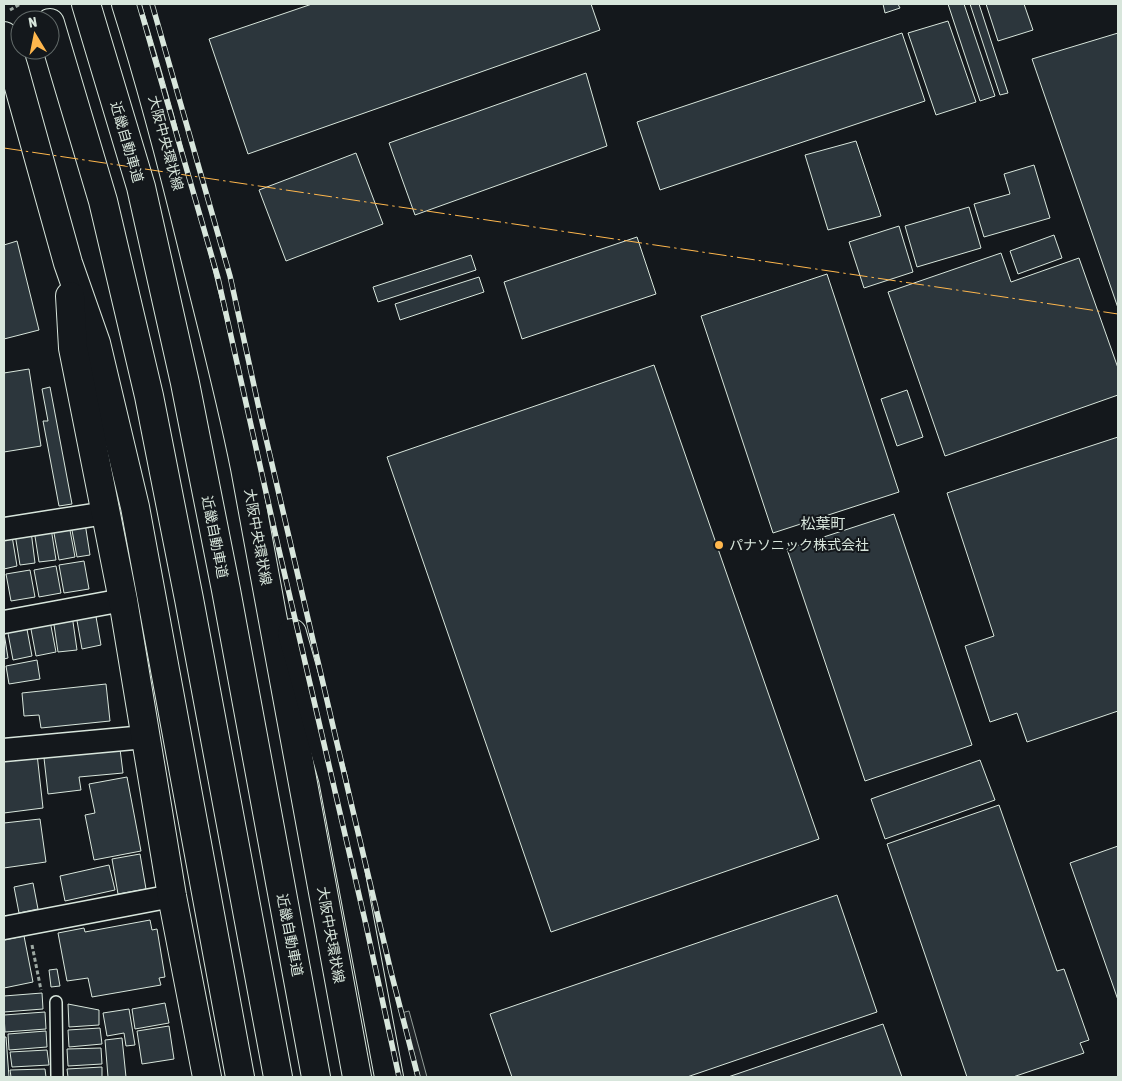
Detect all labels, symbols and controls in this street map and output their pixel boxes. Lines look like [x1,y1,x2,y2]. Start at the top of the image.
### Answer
north arrow [10,10,60,60]
text: N [27,14,38,31]
street label: 大阪中央環状線 [146,94,186,192]
street label: 近畿自動車道 [108,99,146,185]
street label: 大阪中央環状線 [242,487,274,587]
street label: 近畿自動車道 [199,494,231,580]
district label: 松葉町 [800,515,846,532]
place label: パナソニック株式会社 [729,537,869,553]
marker: パナソニック株式会社 [713,539,725,551]
street label: 大阪中央環状線 [315,885,347,985]
street label: 近畿自動車道 [274,892,306,978]

